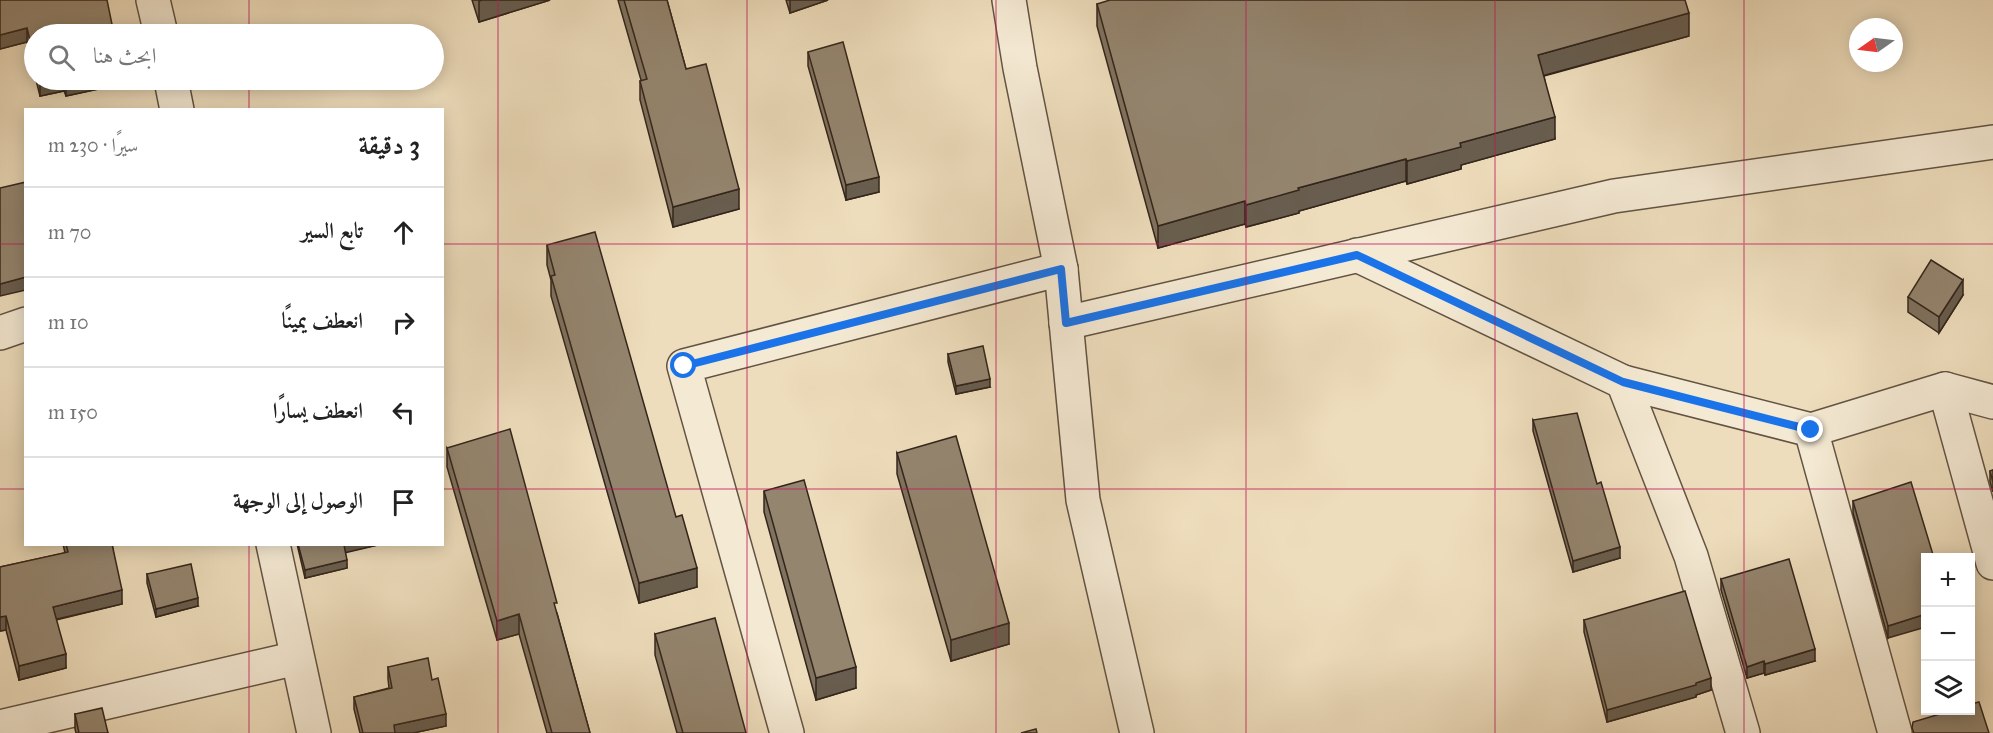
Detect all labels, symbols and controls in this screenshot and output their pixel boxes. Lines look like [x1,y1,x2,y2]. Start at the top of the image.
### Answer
north arrow [1849,18,1903,72]
search box [24,24,444,90]
icon: search [45,41,78,74]
text: ابحث هنا [93,42,156,69]
text: 3 دقيقة [359,129,420,161]
text: سيرًا · 230 m [48,133,138,157]
icon: ahead [387,216,420,249]
text: تابع السير [301,217,363,244]
text: 70 m [48,220,91,244]
icon: right [387,306,420,339]
text: انعطف يمينًا [282,307,363,334]
text: 10 m [48,310,89,334]
route start [670,352,696,378]
icon: left [387,396,420,429]
text: انعطف يسارًا [273,397,363,424]
text: 150 m [48,400,98,424]
route end [1797,416,1823,442]
icon: arrive [387,486,420,519]
text: الوصول إلى الوجهة [233,487,363,514]
map controls [1921,553,1975,715]
button: + [1921,553,1975,607]
button: − [1921,607,1975,661]
button: layers [1921,661,1975,715]

